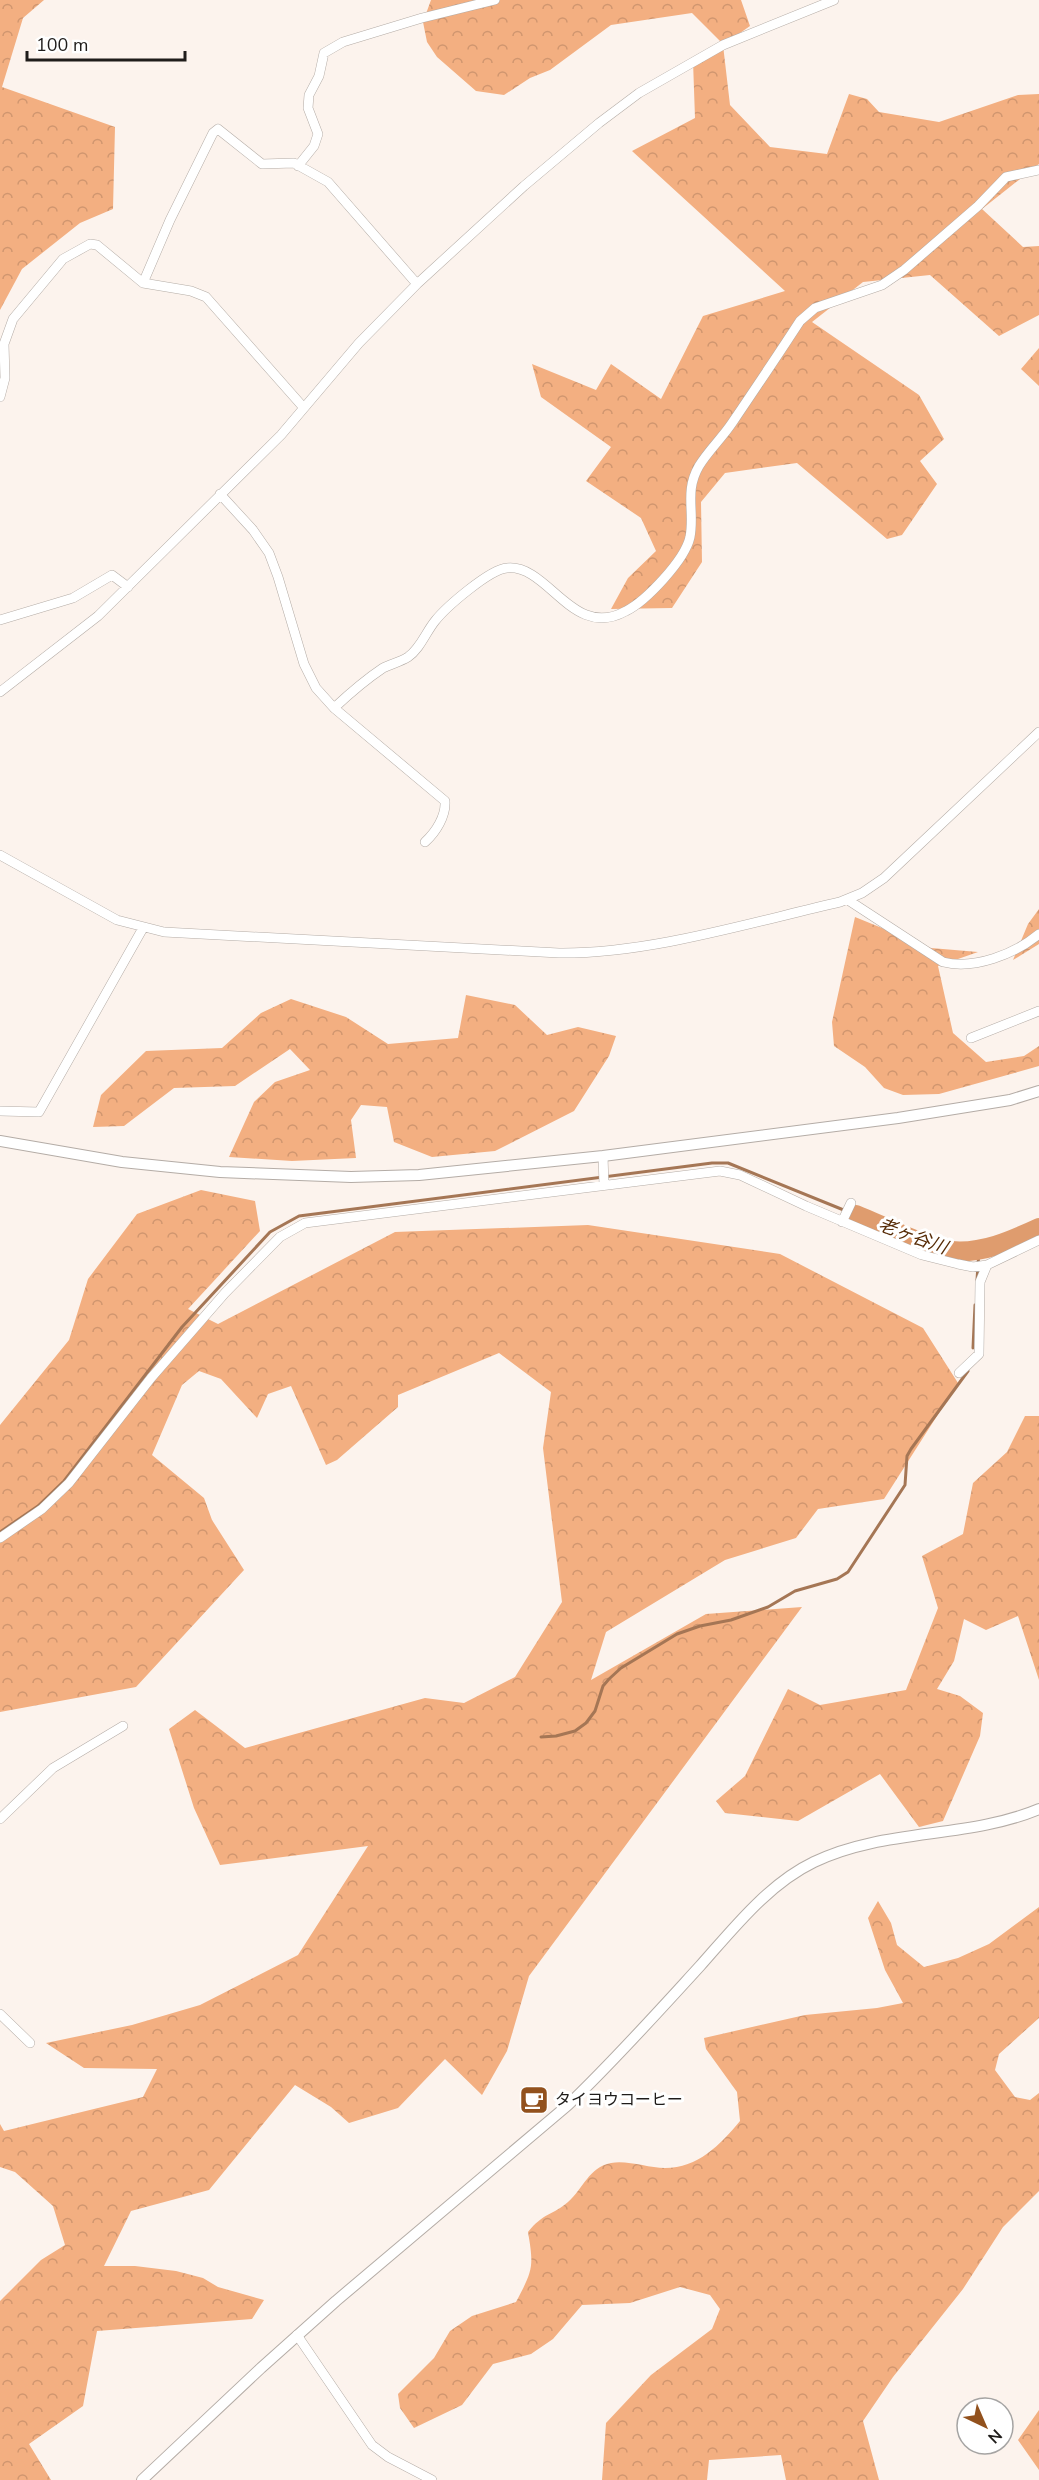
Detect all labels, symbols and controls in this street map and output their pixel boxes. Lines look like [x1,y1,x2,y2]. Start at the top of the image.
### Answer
scale bar [27,24,184,62]
text: 100 m [36,33,88,57]
water label: 老ヶ谷川 [875,1212,953,1260]
cafe icon: タイヨウコーヒー [518,2084,550,2116]
place label: タイヨウコーヒー [555,2089,683,2111]
north arrow [955,2396,1015,2456]
text: N [983,2424,1007,2448]

